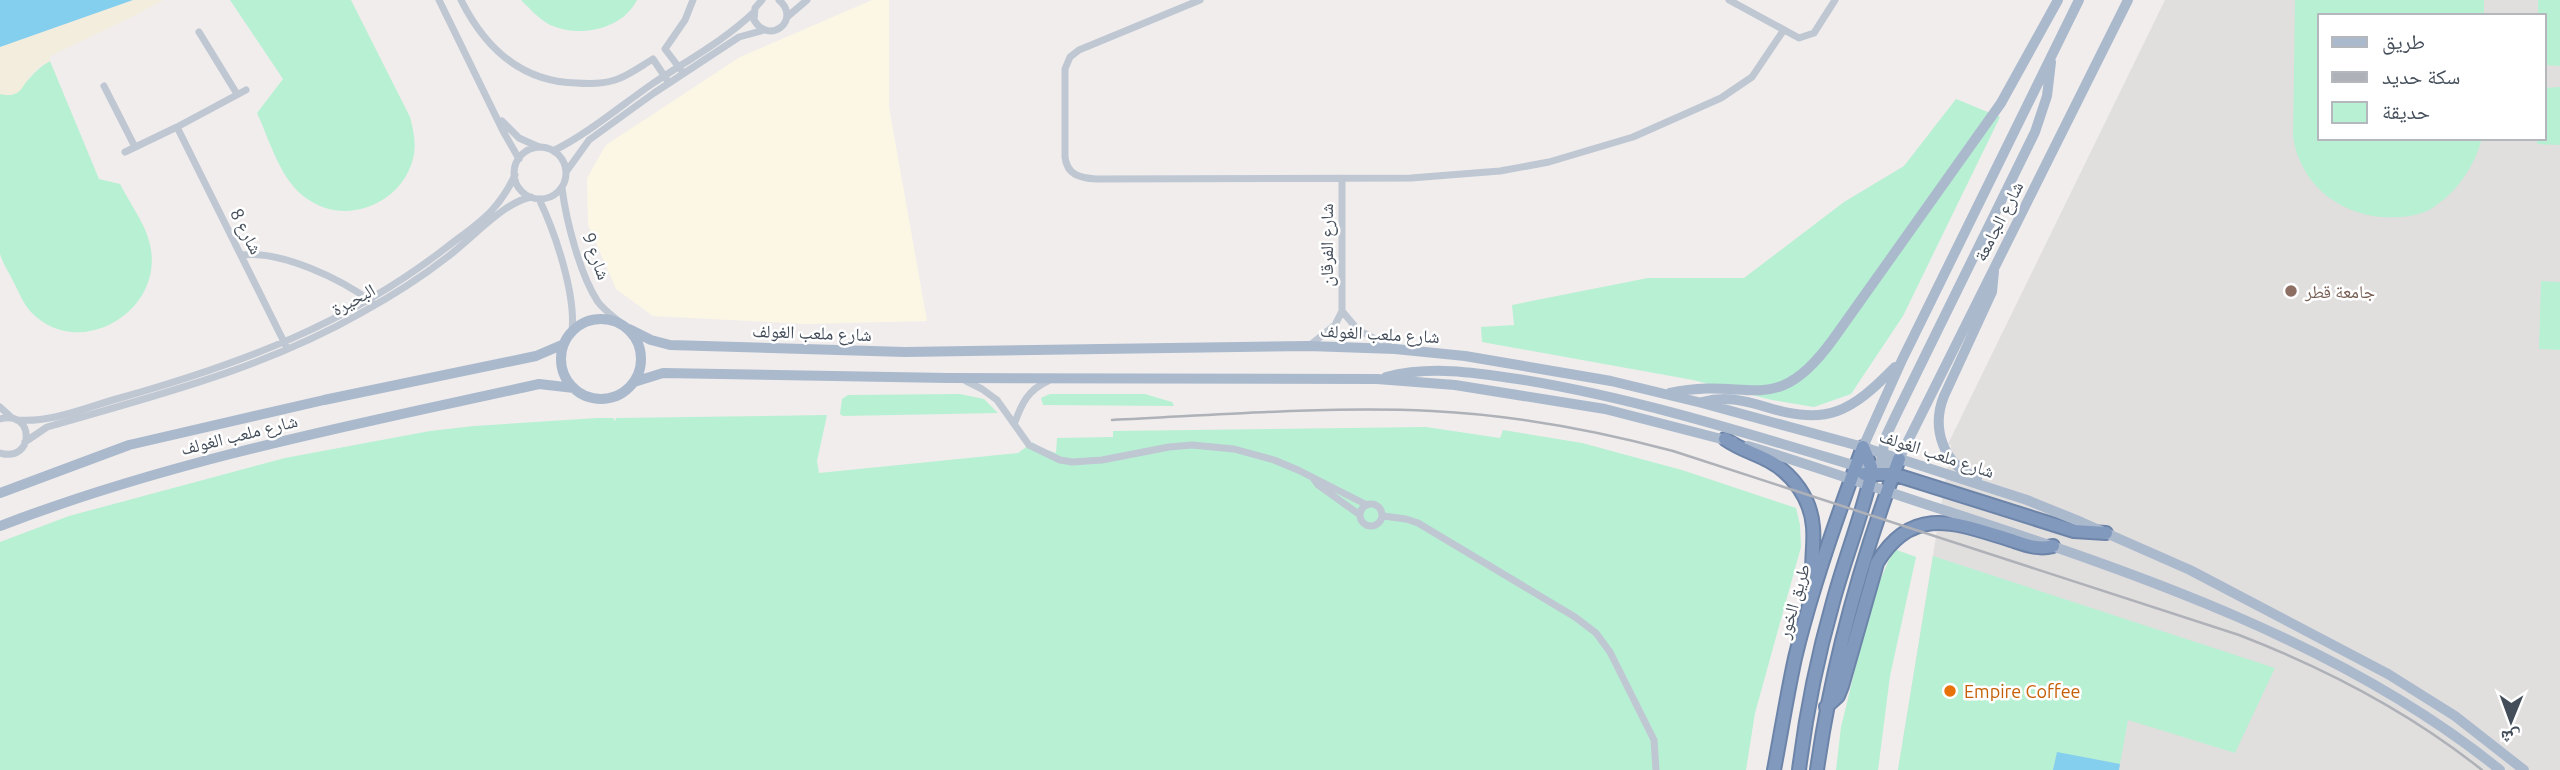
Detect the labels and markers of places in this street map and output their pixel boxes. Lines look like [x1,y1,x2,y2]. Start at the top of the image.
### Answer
place label: جامعة قطر [2304,281,2375,302]
marker: جامعة قطر [2283,283,2299,299]
place label: Empire Coffee [1964,681,2081,701]
marker: Empire Coffee [1942,683,1958,699]

